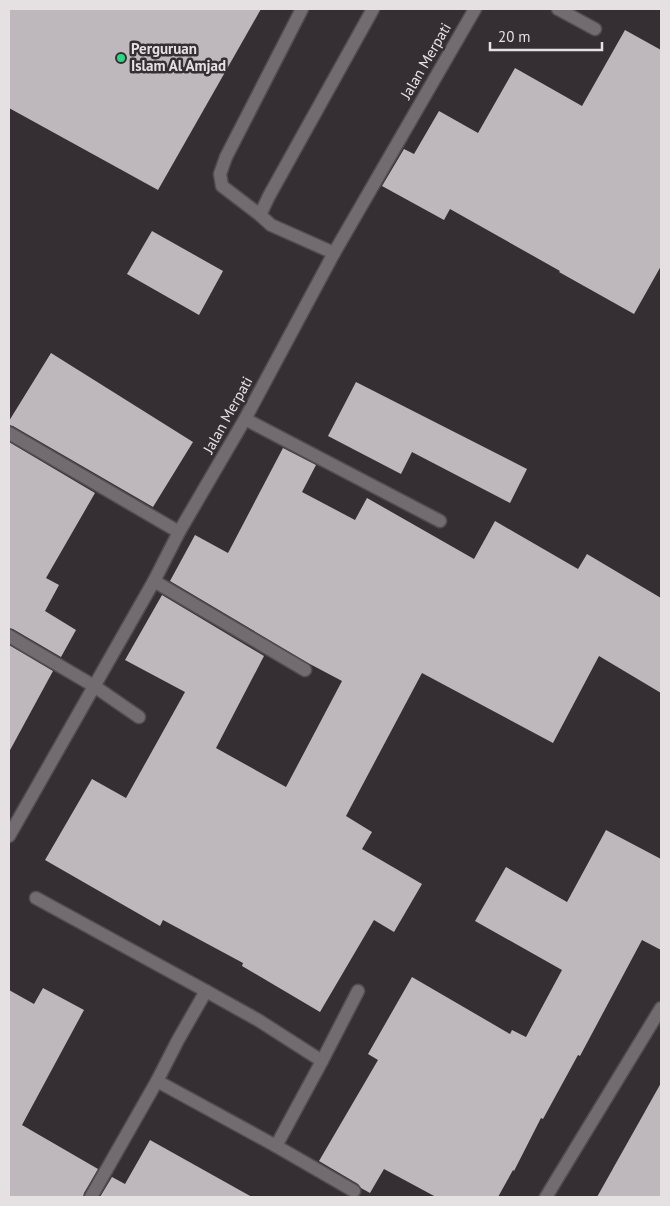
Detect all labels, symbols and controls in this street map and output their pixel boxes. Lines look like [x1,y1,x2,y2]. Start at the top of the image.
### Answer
street label: Jalan Merpati [396,19,455,103]
scale bar [490,20,602,52]
text: 20 m [498,27,531,46]
place label: Perguruan Islam Al Amjad [131,39,226,75]
marker: Perguruan Islam Al Amjad [115,52,127,64]
street label: Jalan Merpati [198,373,256,457]

